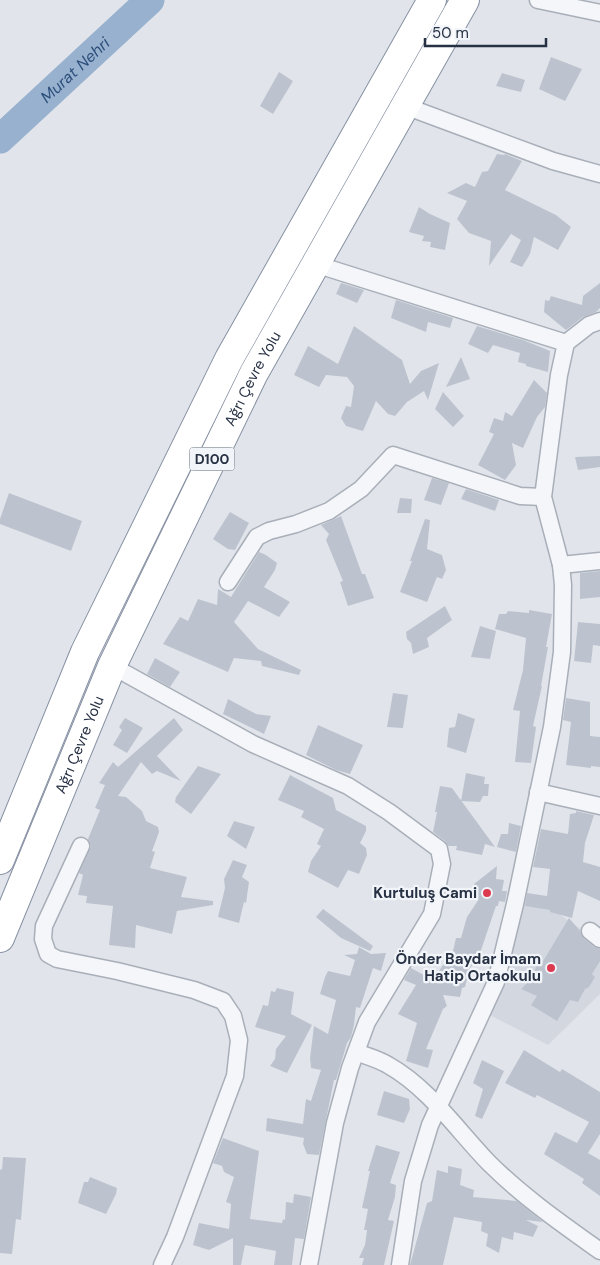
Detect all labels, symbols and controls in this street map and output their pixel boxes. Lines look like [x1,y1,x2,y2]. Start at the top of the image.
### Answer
scale bar [425,15,546,47]
text: 50 m [432,23,469,43]
water label: Murat Nehri [36,31,115,107]
street label: Ağrı Çevre Yolu [220,328,286,429]
road number: D100 [190,448,234,470]
street label: Ağrı Çevre Yolu [50,693,109,797]
place label: Kurtuluş Cami [373,883,477,903]
marker: Kurtuluş Cami [481,887,493,899]
place label: Önder Baydar İmam Hatip Ortaokulu [396,949,541,986]
marker: Önder Baydar İmam Hatip Ortaokulu [545,962,557,974]

